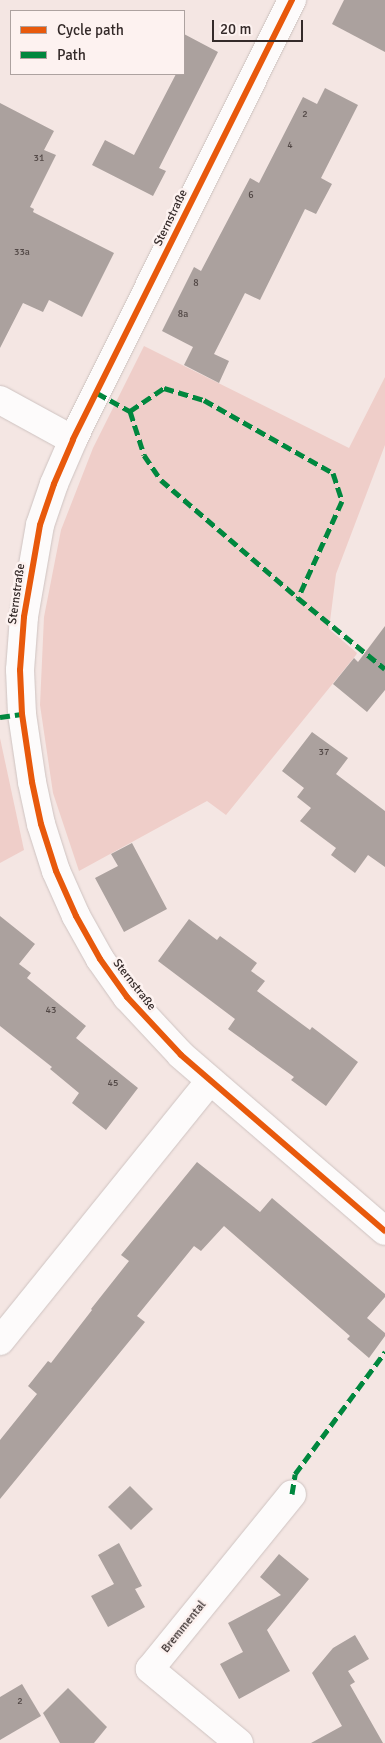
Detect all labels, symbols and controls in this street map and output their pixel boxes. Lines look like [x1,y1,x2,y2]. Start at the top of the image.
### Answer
legend [10,10,185,75]
scale bar [215,10,306,42]
text: 20 m [220,20,251,38]
text: Cycle path [57,21,124,39]
text: Path [57,46,86,64]
house number: 2 [302,109,308,121]
house number: 4 [287,140,293,152]
house number: 31 [34,153,44,165]
street label: Sternstraße [151,187,191,249]
house number: 6 [248,190,254,202]
house number: 33a [14,247,30,259]
house number: 8 [193,278,199,290]
house number: 8a [178,309,188,321]
street label: Sternstraße [6,563,28,625]
house number: 37 [319,747,329,759]
street label: Sternstraße [110,956,158,1014]
house number: 43 [46,1005,56,1017]
house number: 45 [108,1078,118,1090]
street label: Bremmental [159,1598,209,1656]
house number: 2 [17,1696,23,1708]

